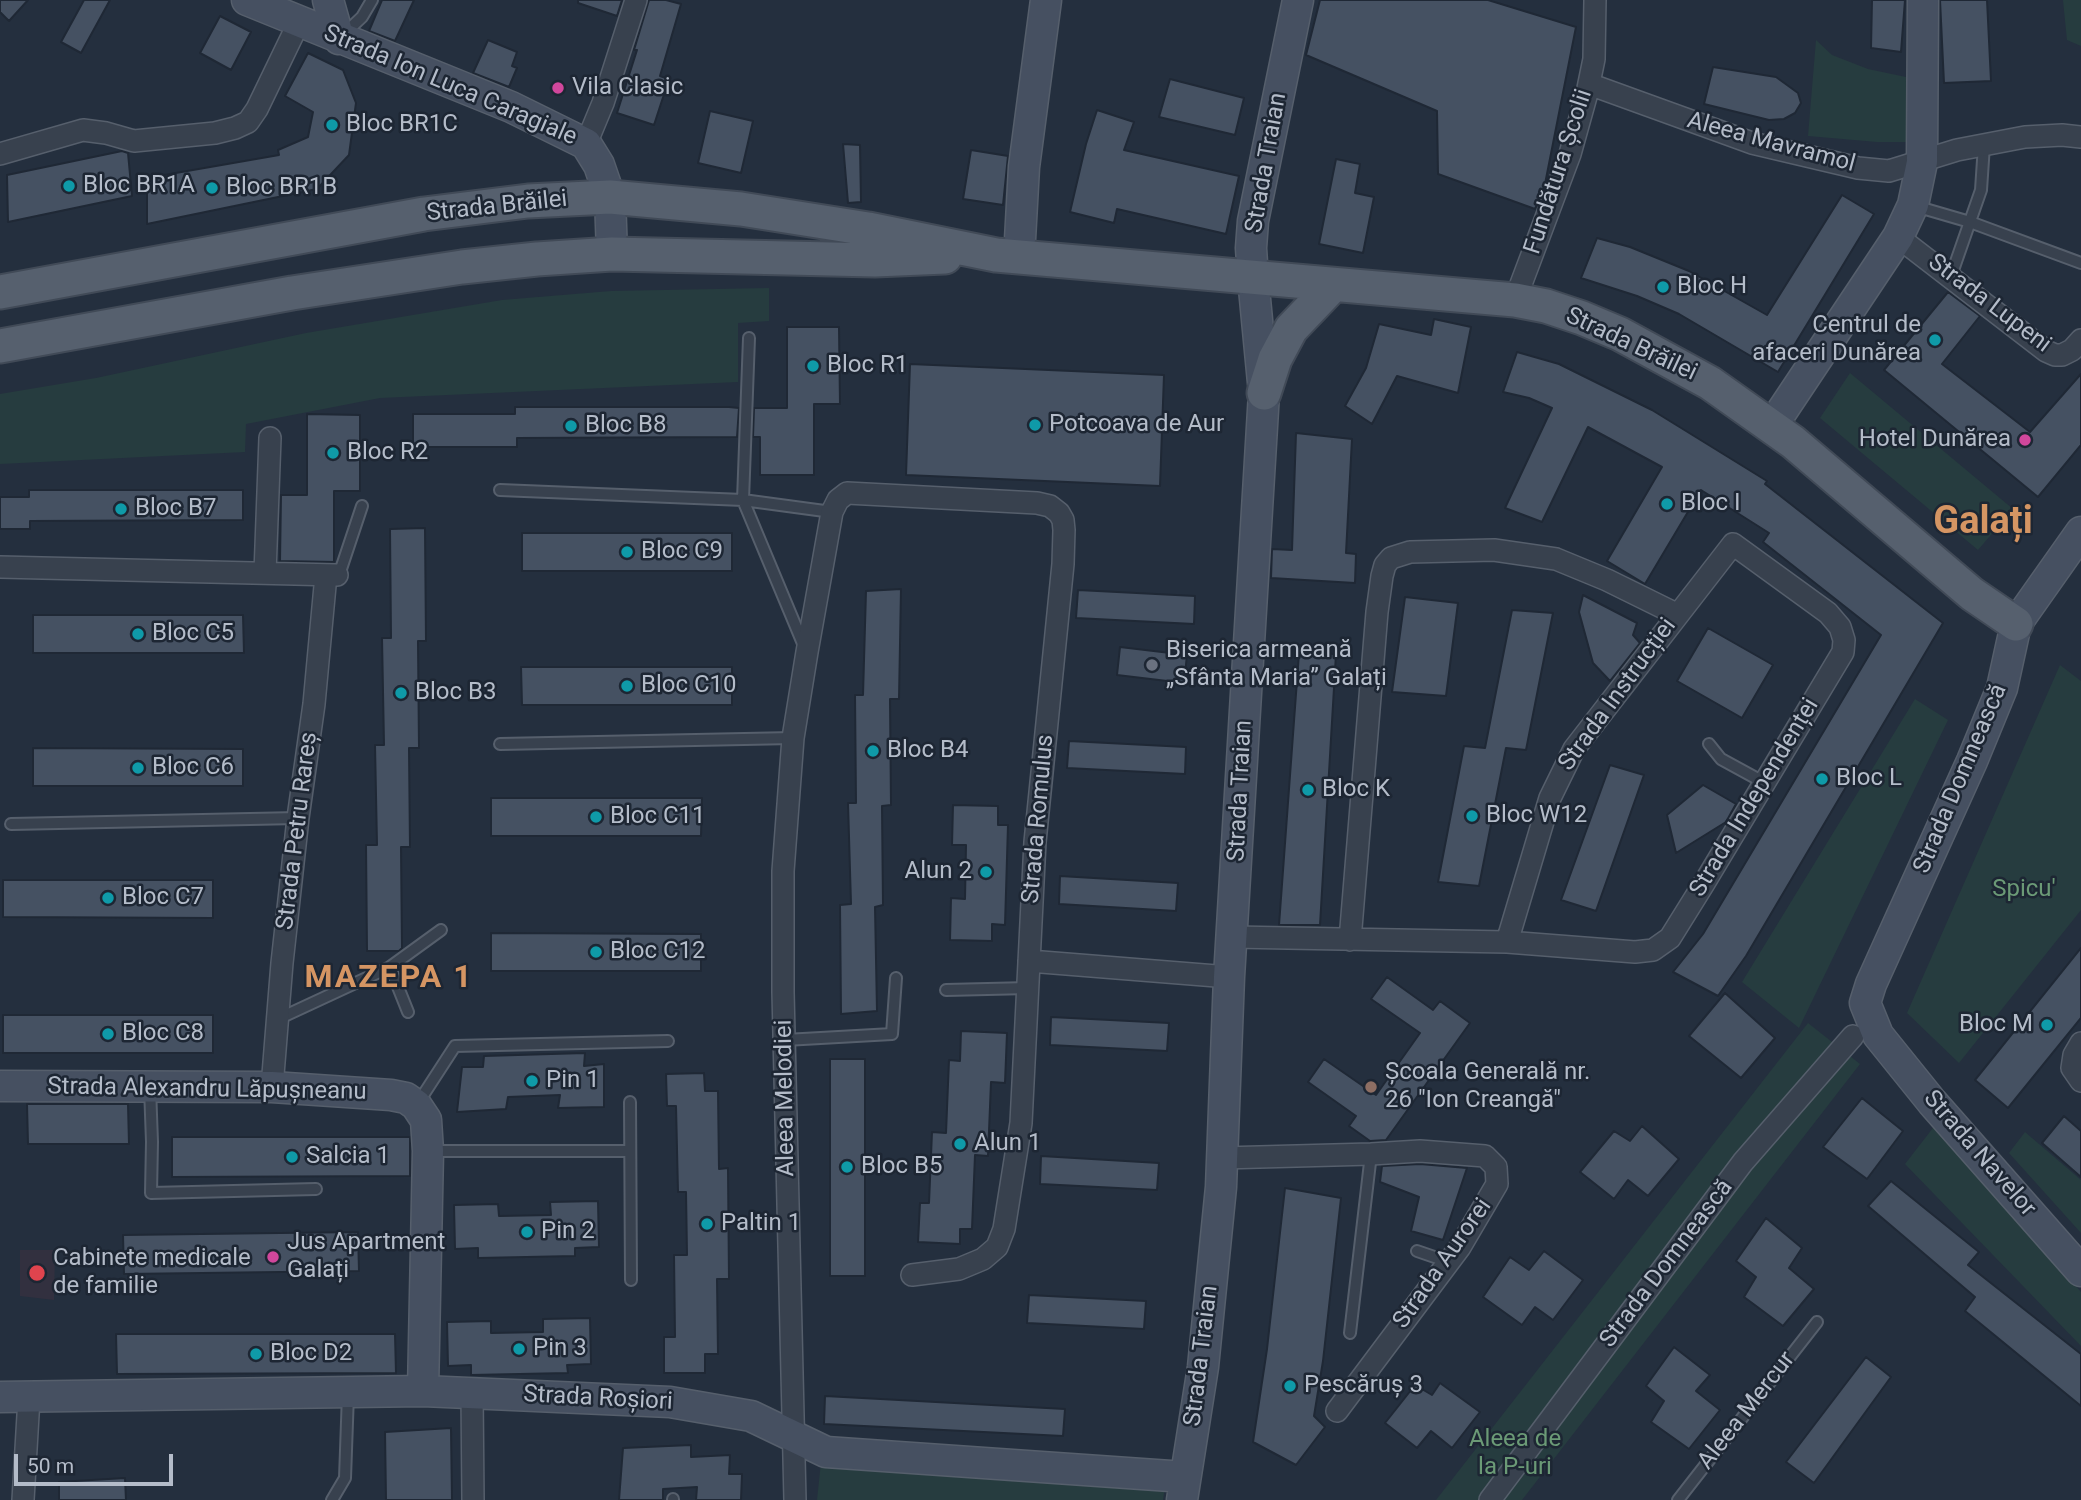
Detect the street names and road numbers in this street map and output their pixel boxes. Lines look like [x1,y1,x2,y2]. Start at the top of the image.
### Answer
street label: Strada Ion Luca Caragiale [319,20,581,152]
street label: Fundătura Școlii [1519,86,1599,258]
street label: Strada Traian [1241,91,1293,235]
street label: Aleea Mavramol [1684,107,1858,179]
street label: Strada Brăilei [425,185,569,229]
street label: Strada Lupeni [1922,248,2056,360]
street label: Strada Brăilei [1561,302,1701,388]
street label: Strada Instrucției [1553,613,1683,777]
street label: Strada Domnească [1908,680,2014,878]
street label: Strada Independenței [1684,693,1826,903]
street label: Strada Traian [1223,720,1259,862]
street label: Strada Petru Rareș [272,730,324,932]
street label: Strada Romulus [1017,733,1061,905]
street label: Aleea Melodiei [770,1019,802,1177]
street label: Strada Alexandru Lăpușneanu [47,1073,367,1107]
street label: Strada Navelor [1917,1085,2041,1223]
street label: Strada Domnească [1594,1174,1740,1354]
street label: Strada Aurorei [1388,1193,1498,1335]
street label: Strada Traian [1179,1284,1225,1428]
street label: Aleea Mercur [1692,1346,1802,1476]
street label: Strada Roșiori [522,1381,674,1417]

